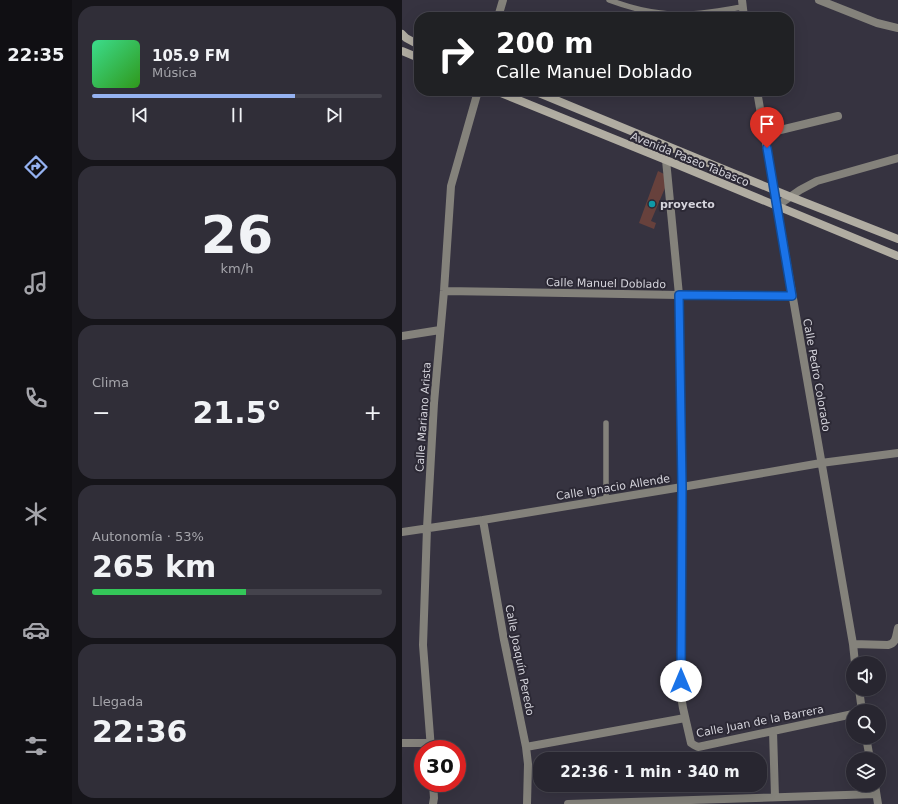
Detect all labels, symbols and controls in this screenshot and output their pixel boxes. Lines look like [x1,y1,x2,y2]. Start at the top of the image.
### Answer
text: 200 m [496,27,593,60]
icon: right [430,28,482,80]
text: 22:35 [7,44,65,65]
text: 105.9 FM [152,47,230,65]
text: Calle Manuel Doblado [496,61,692,82]
text: Música [152,65,197,80]
icon: previous [129,104,151,126]
icon: pause [226,104,248,126]
icon: next [323,104,345,126]
pin [750,107,784,148]
icon: arrive [756,113,778,135]
street label: Avenida Paseo Tabasco [629,130,751,189]
icon: directions [22,153,50,181]
place label: proyecto [660,198,715,211]
marker: proyecto [647,199,657,209]
text: 26 [201,205,273,265]
text: km/h [221,261,253,276]
icon: music [22,269,50,297]
street label: Calle Manuel Doblado [546,276,666,291]
street label: Calle Pedro Colorado [800,318,833,433]
street label: Calle Mariano Arista [413,361,434,473]
text: Clima [92,375,129,390]
icon: phone [22,384,50,412]
text: 21.5° [192,395,282,430]
text: − [92,400,110,425]
text: + [364,400,382,425]
street label: Calle Ignacio Allende [555,472,671,503]
icon: climate [22,500,50,528]
text: Autonomía · 53% [92,529,204,544]
text: 265 km [92,549,216,584]
street label: Calle Joaquín Peredo [502,604,537,717]
icon: car [22,616,50,644]
map controls [846,656,886,792]
button: sound [846,656,886,696]
position arrow [660,660,702,702]
text: Llegada [92,694,143,709]
street label: Calle Juan de la Barrera [695,703,825,740]
button: search [846,704,886,744]
text: 22:36 [92,714,188,749]
icon: filters [22,732,50,760]
speed limit sign: 30 [414,740,466,792]
button: layers [846,752,886,792]
text: 22:36 · 1 min · 340 m [560,763,740,781]

